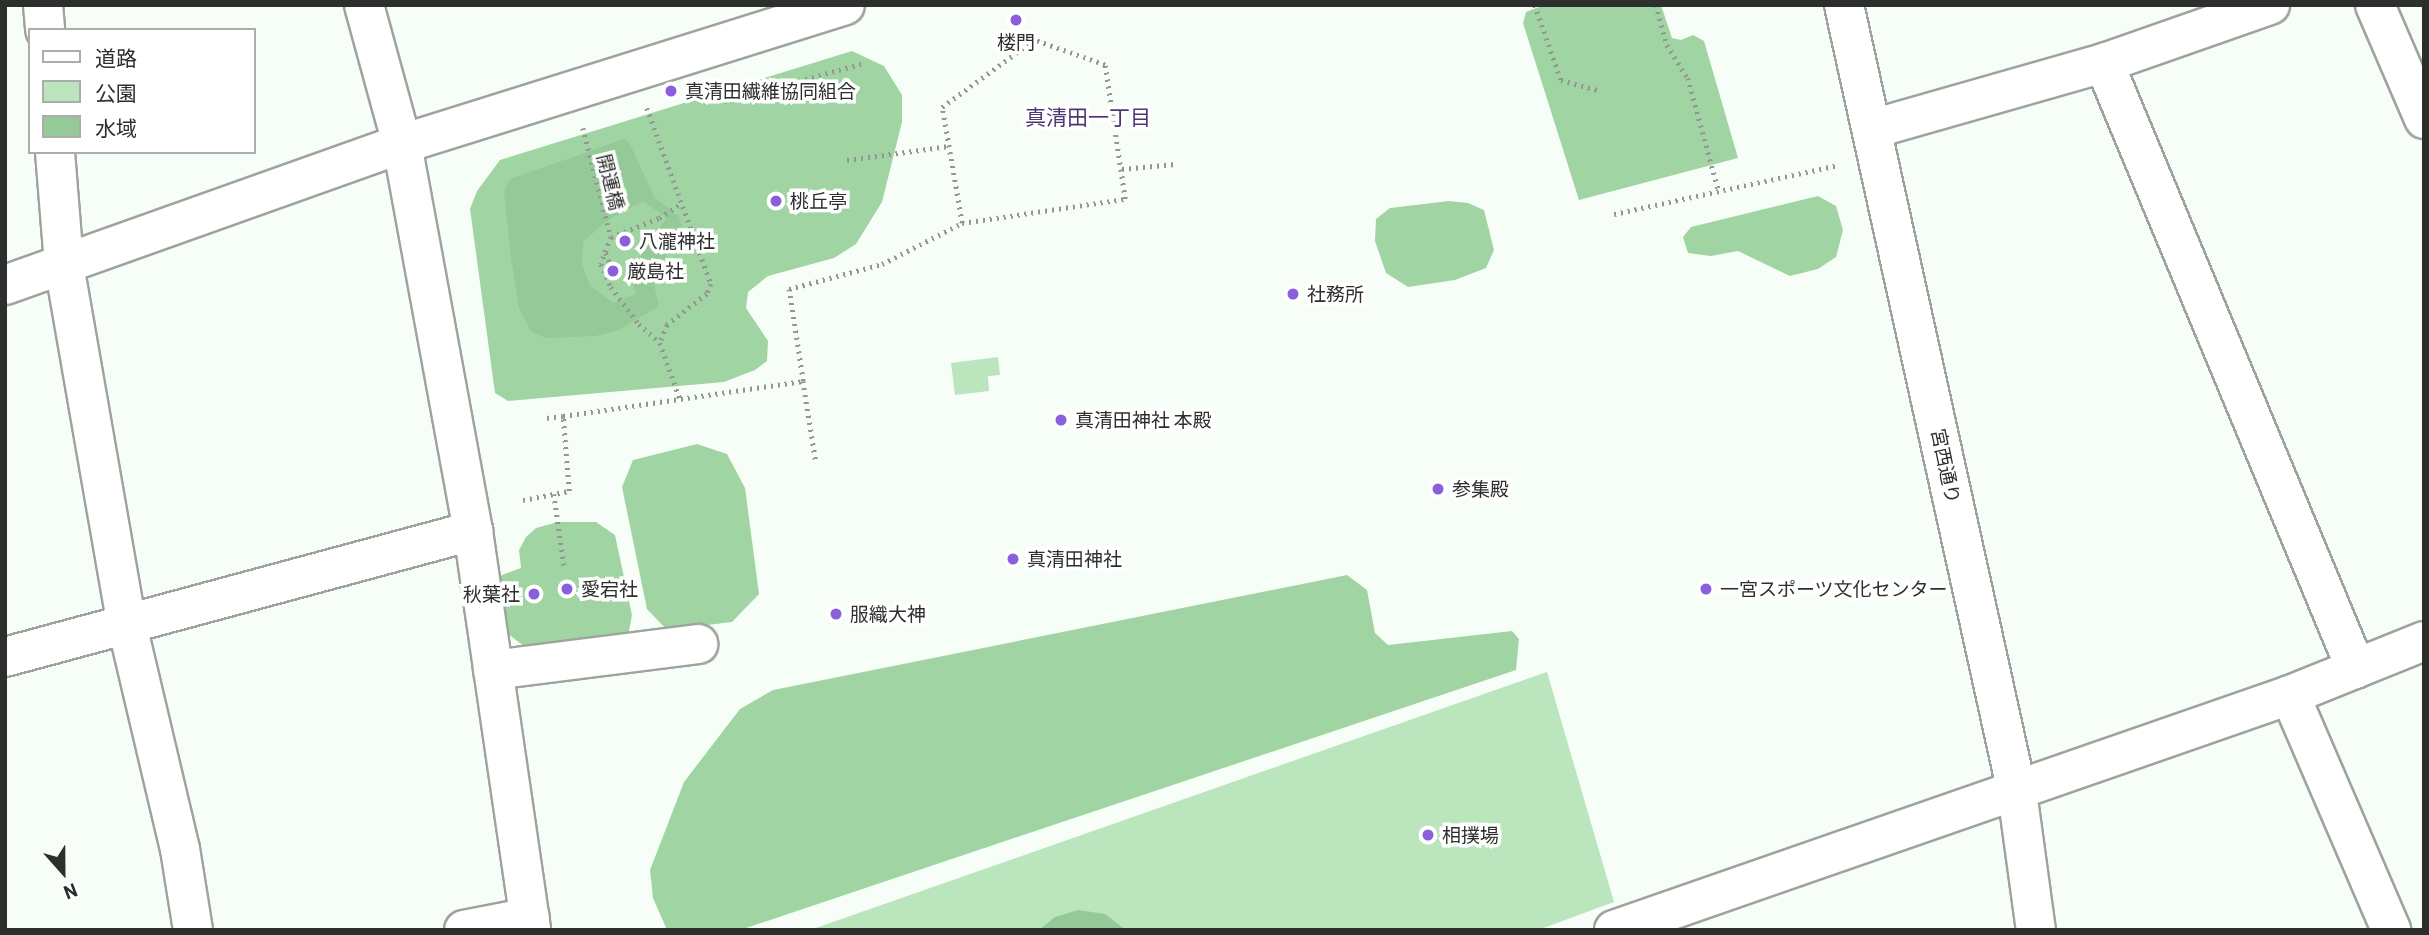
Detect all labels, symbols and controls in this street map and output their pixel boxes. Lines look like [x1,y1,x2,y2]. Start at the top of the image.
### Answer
marker: 楼門 [1008,12,1024,28]
legend [28,28,256,154]
place label: 楼門 [997,31,1035,53]
text: 道路 [95,45,137,70]
text: 公園 [95,80,137,105]
place label: 真清田繊維協同組合 [685,80,856,102]
marker: 真清田繊維協同組合 [663,83,679,99]
district label: 真清田一丁目 [1025,104,1151,130]
text: 水域 [95,115,137,140]
street label: 開運橋 [593,152,629,212]
place label: 桃丘亭 [790,190,847,212]
marker: 桃丘亭 [768,193,784,209]
place label: 八瀧神社 [639,230,715,252]
marker: 八瀧神社 [617,233,633,249]
place label: 厳島社 [627,260,684,282]
marker: 厳島社 [605,263,621,279]
place label: 社務所 [1307,283,1364,305]
marker: 社務所 [1285,286,1301,302]
place label: 真清田神社 本殿 [1075,409,1212,431]
marker: 真清田神社 本殿 [1053,412,1069,428]
street label: 宮西通り [1927,426,1965,506]
place label: 参集殿 [1452,478,1509,500]
marker: 参集殿 [1430,481,1446,497]
place label: 真清田神社 [1027,548,1122,570]
marker: 真清田神社 [1005,551,1021,567]
place label: 愛宕社 [581,578,638,600]
place label: 一宮スポーツ文化センター [1720,578,1948,600]
marker: 愛宕社 [559,581,575,597]
marker: 一宮スポーツ文化センター [1698,581,1714,597]
place label: 秋葉社 [463,583,520,605]
marker: 秋葉社 [526,586,542,602]
place label: 服織大神 [850,603,926,625]
marker: 服織大神 [828,606,844,622]
place label: 相撲場 [1442,824,1499,846]
marker: 相撲場 [1420,827,1436,843]
north arrow [28,837,98,907]
text: N [61,879,81,905]

